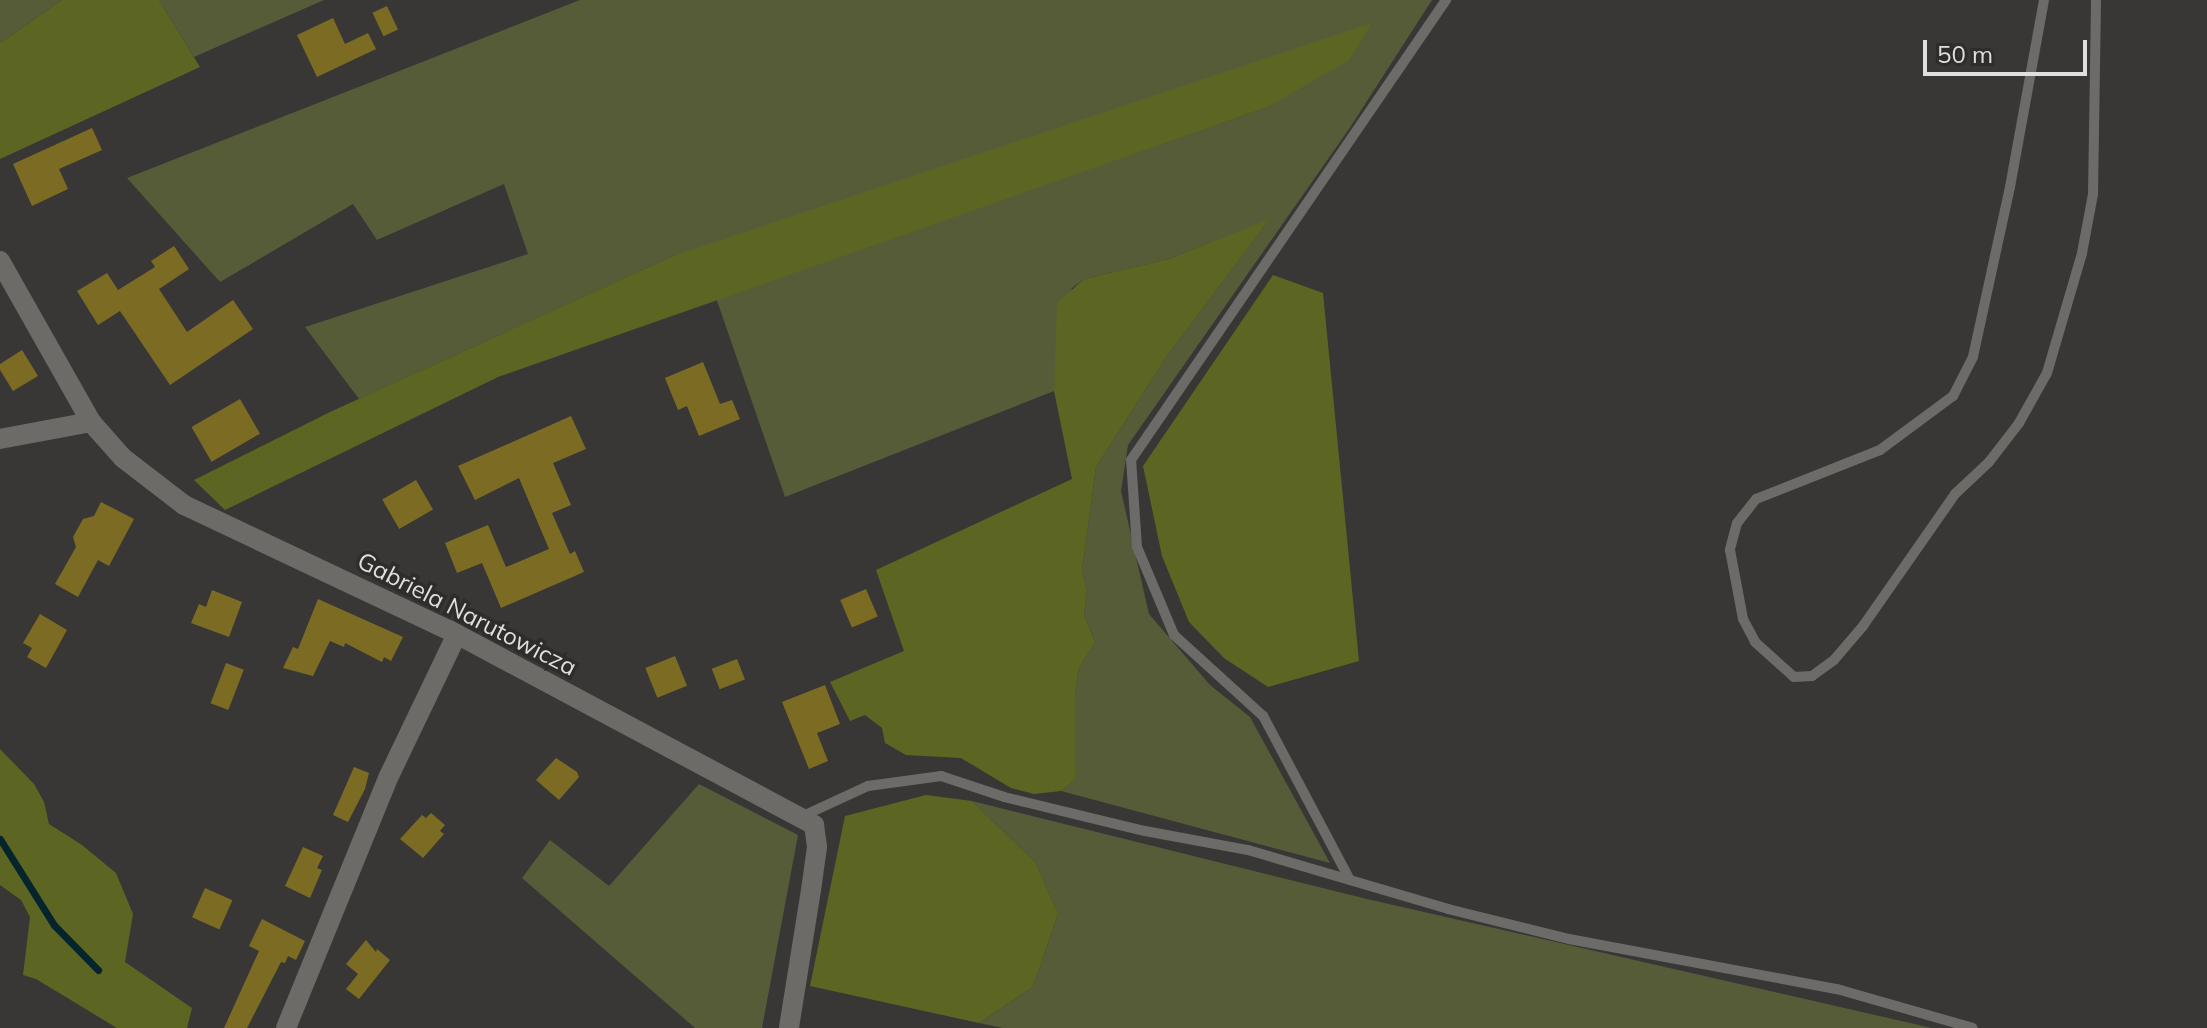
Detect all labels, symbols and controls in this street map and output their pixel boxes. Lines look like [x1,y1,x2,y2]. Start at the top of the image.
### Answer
scale bar [1927,24,2091,74]
text: 50 m [1937,39,1993,69]
street label: Gabriela Narutowicza [353,546,581,682]

